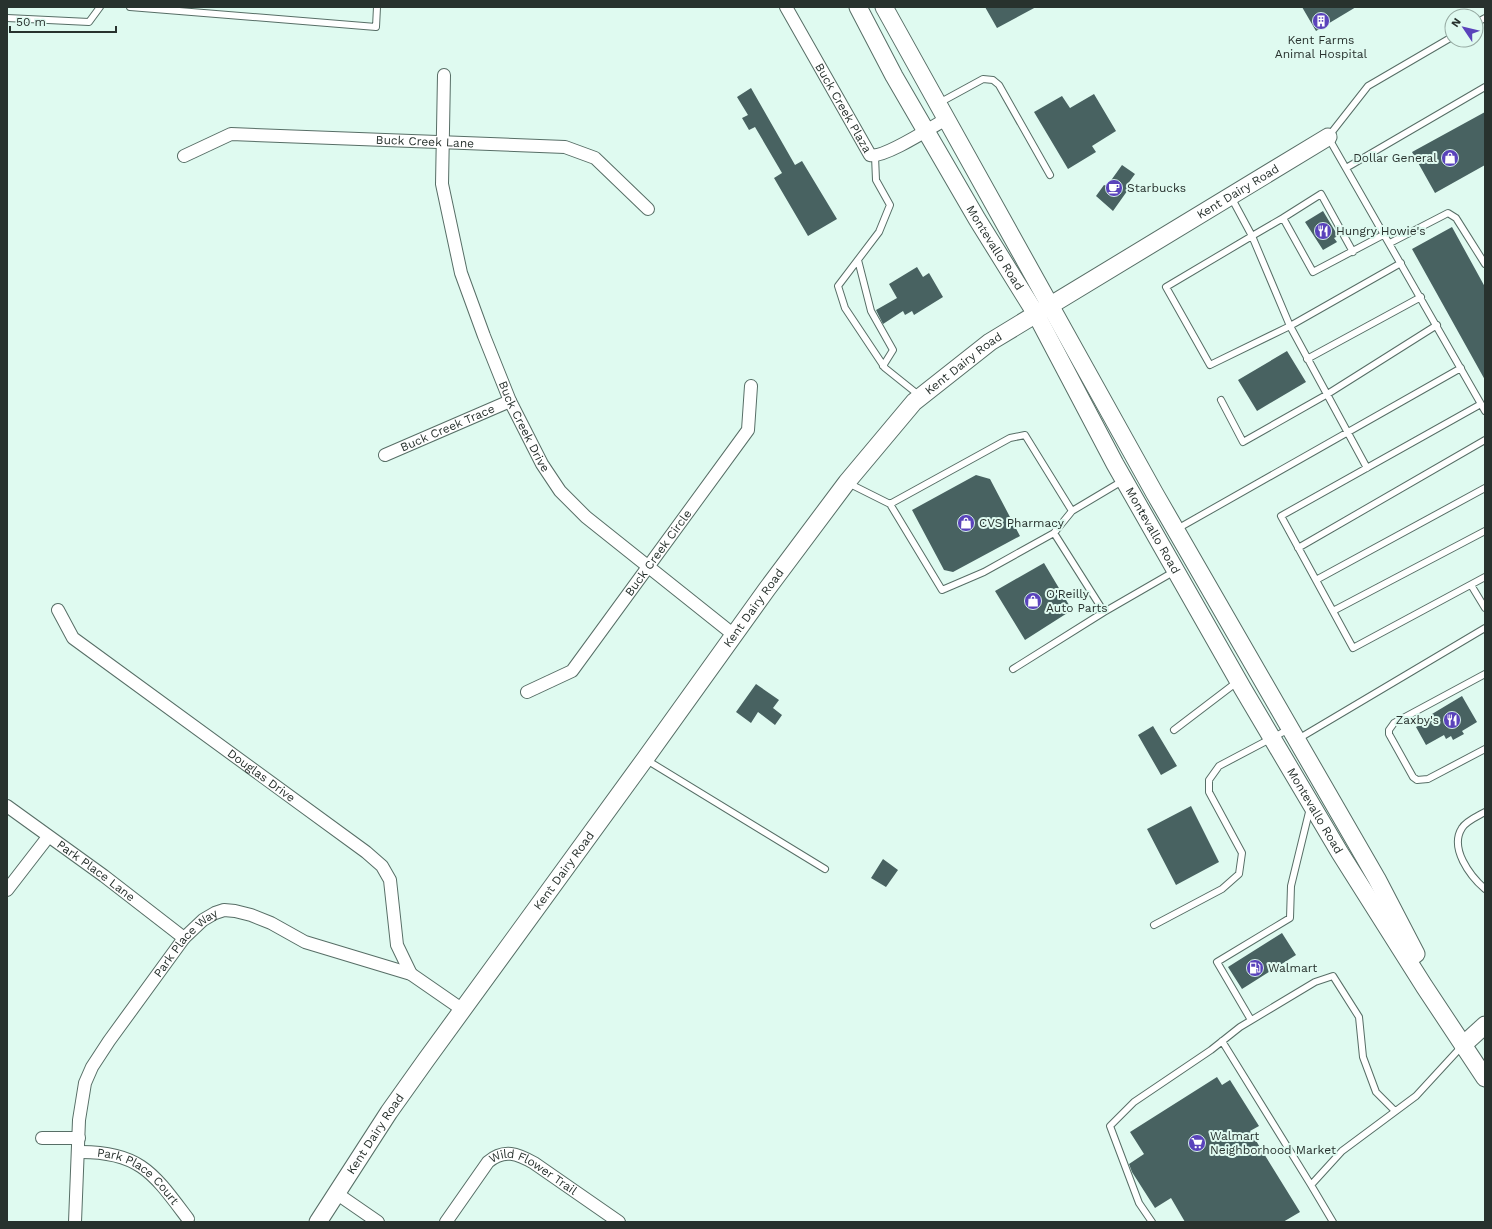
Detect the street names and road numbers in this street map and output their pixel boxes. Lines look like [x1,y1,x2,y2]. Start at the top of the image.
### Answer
street label: Buck Creek Plaza [812,60,874,155]
street label: Buck Creek Lane [375,133,474,150]
street label: Kent Dairy Road [1194,161,1282,222]
street label: Montevallo Road [963,203,1026,293]
street label: Kent Dairy Road [922,329,1005,398]
street label: Buck Creek Drive [496,379,552,475]
street label: Buck Creek Trace [398,401,497,455]
street label: Montevallo Road [1123,485,1183,576]
street label: Buck Creek Circle [622,507,695,599]
street label: Kent Dairy Road [720,566,787,650]
street label: Douglas Drive [225,746,298,805]
street label: Montevallo Road [1284,765,1346,856]
street label: Kent Dairy Road [531,829,597,913]
street label: Park Place Lane [54,837,138,904]
street label: Park Place Way [151,906,221,980]
street label: Kent Dairy Road [344,1091,407,1177]
street label: Park Place Court [96,1146,182,1208]
street label: Wild Flower Trail [487,1146,580,1198]

